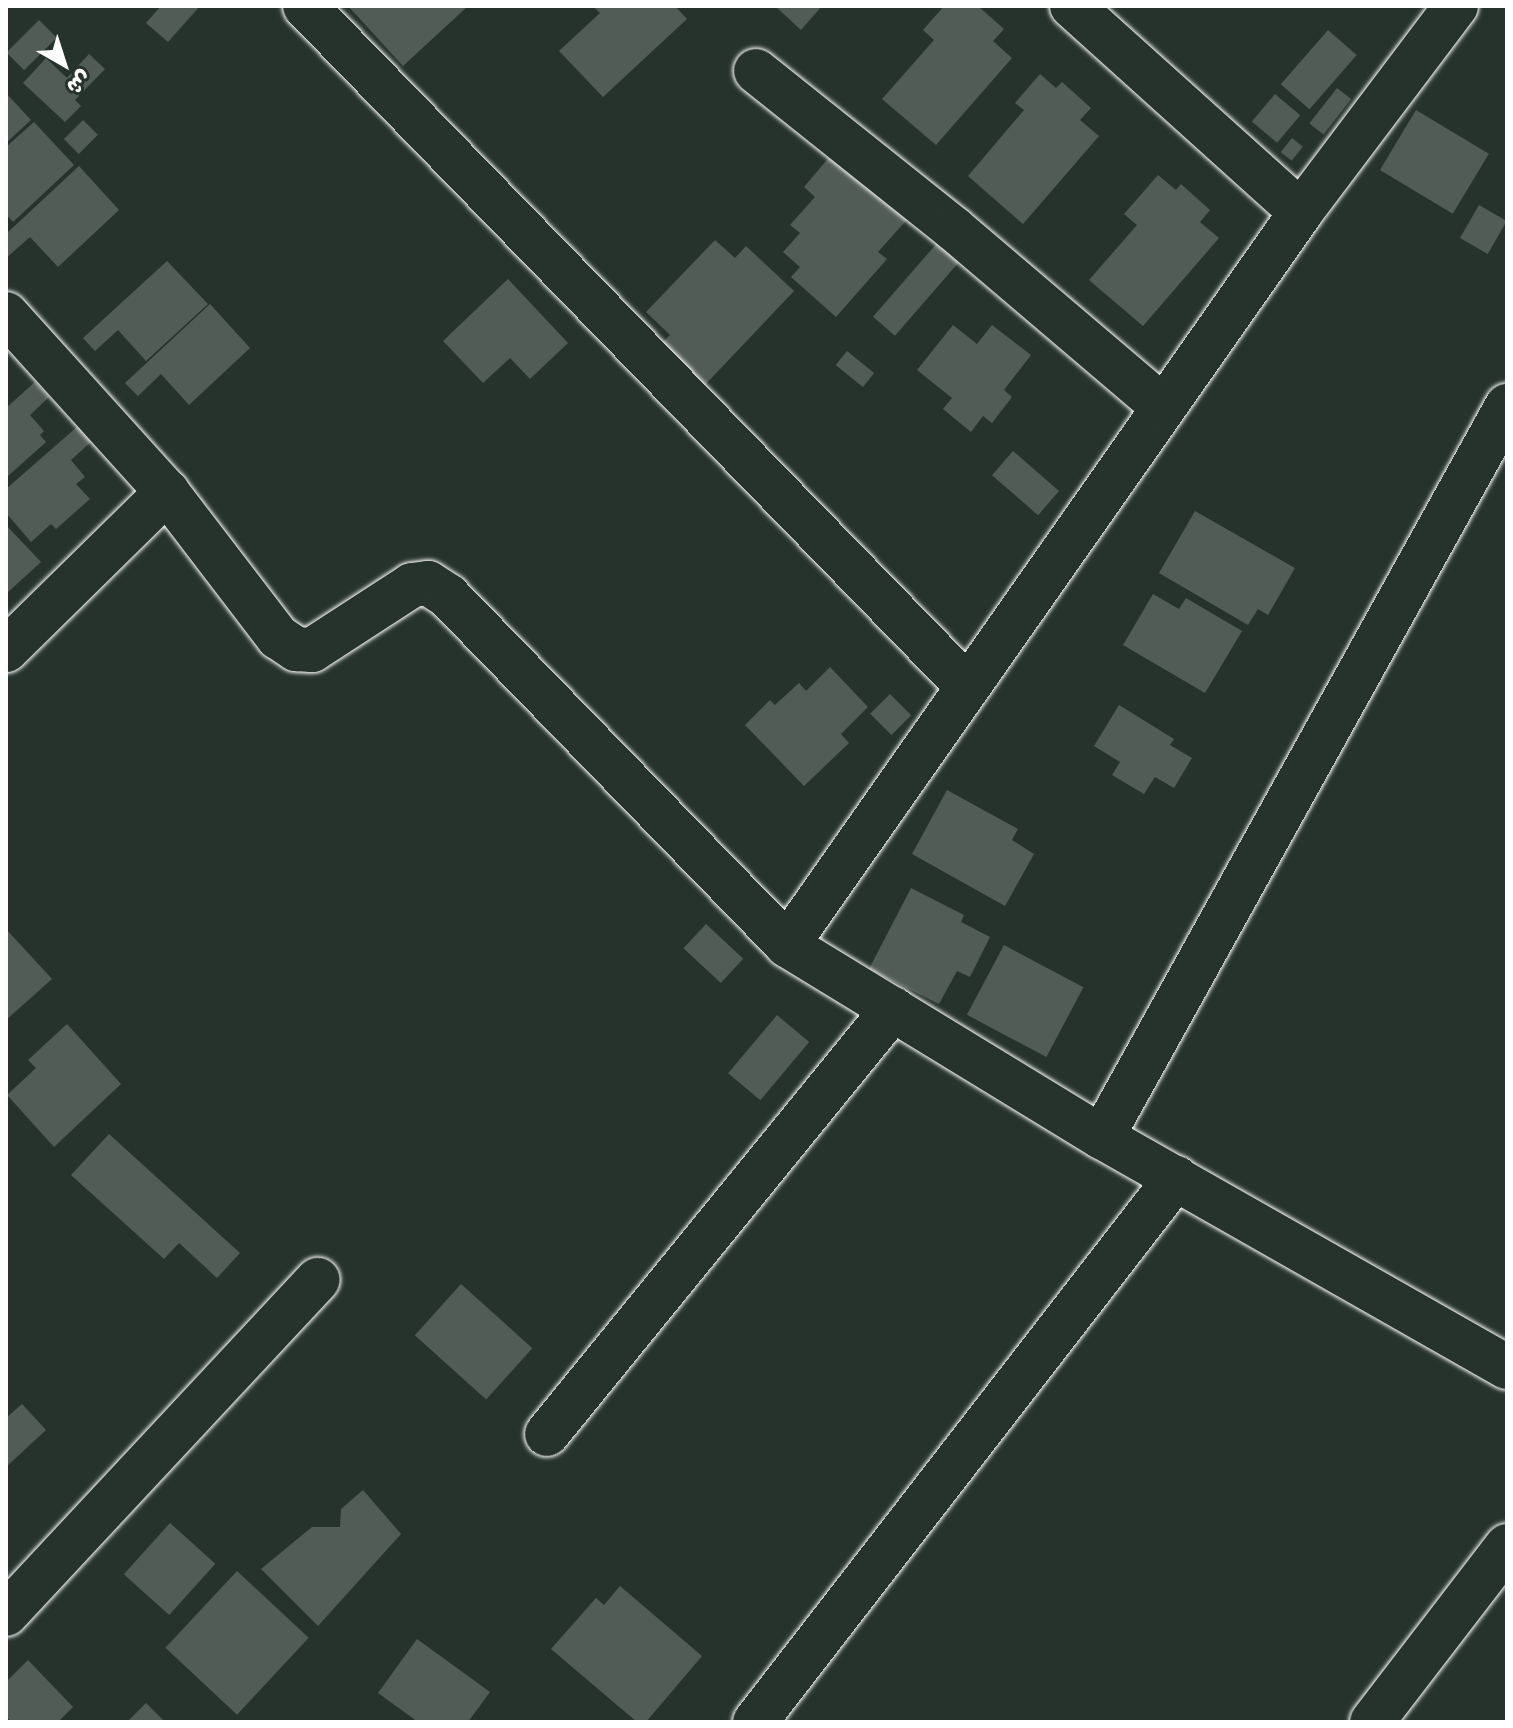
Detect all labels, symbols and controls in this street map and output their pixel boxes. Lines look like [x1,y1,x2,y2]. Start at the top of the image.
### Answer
north arrow [24,24,104,104]
text: ش [61,64,97,101]

